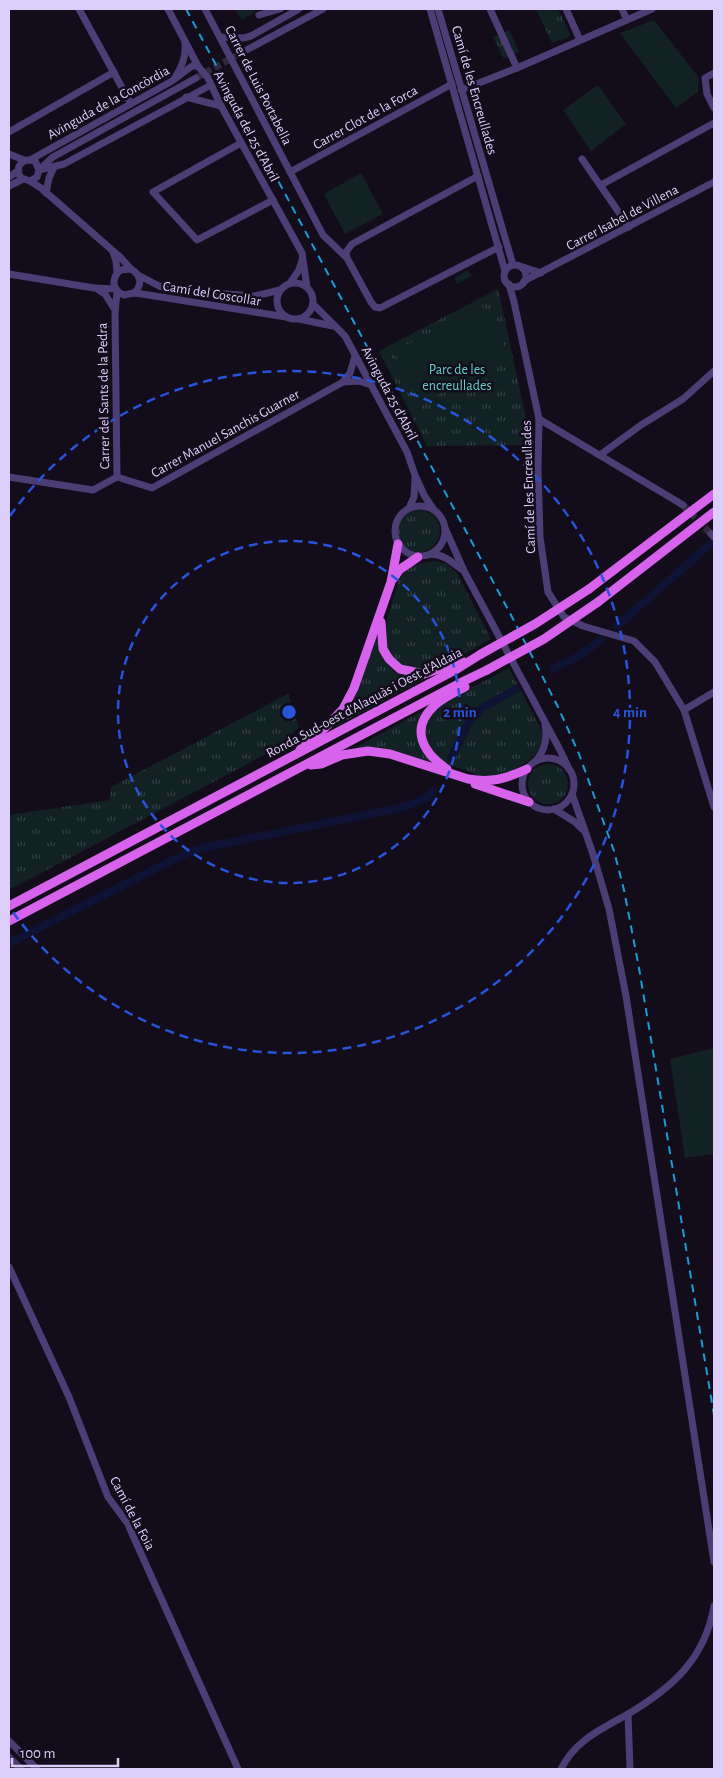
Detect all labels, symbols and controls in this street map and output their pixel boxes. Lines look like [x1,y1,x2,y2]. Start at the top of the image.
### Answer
street label: Carrer de Luis Portabella [222,24,294,148]
street label: Camí de les Encreullades [449,24,499,156]
street label: Avinguda de la Concòrdia [45,63,172,142]
street label: Avinguda del 25 d'Abril [211,69,281,184]
street label: Carrer Clot de la Forca [311,83,421,152]
street label: Carrer Isabel de Villena [564,182,681,253]
street label: Camí del Coscollar [162,279,262,309]
street label: Carrer del Sants de la Pedra [96,322,112,469]
street label: Avinguda 25 d'Abril [358,344,420,443]
park label: Parc de les encreullades [422,363,492,393]
street label: Carrer Manuel Sanchis Guarner [149,387,303,481]
street label: Camí de les Encreullades [520,420,538,554]
street label: Ronda Sud-oest d'Alaquàs i Oest d'Aldaia [264,645,465,761]
centre of rings [280,703,298,721]
text: 2 min [443,705,477,720]
text: 4 min [613,705,647,720]
street label: Camí de la Foia [107,1474,158,1553]
scale bar [12,1736,119,1768]
text: 100 m [20,1746,55,1761]

